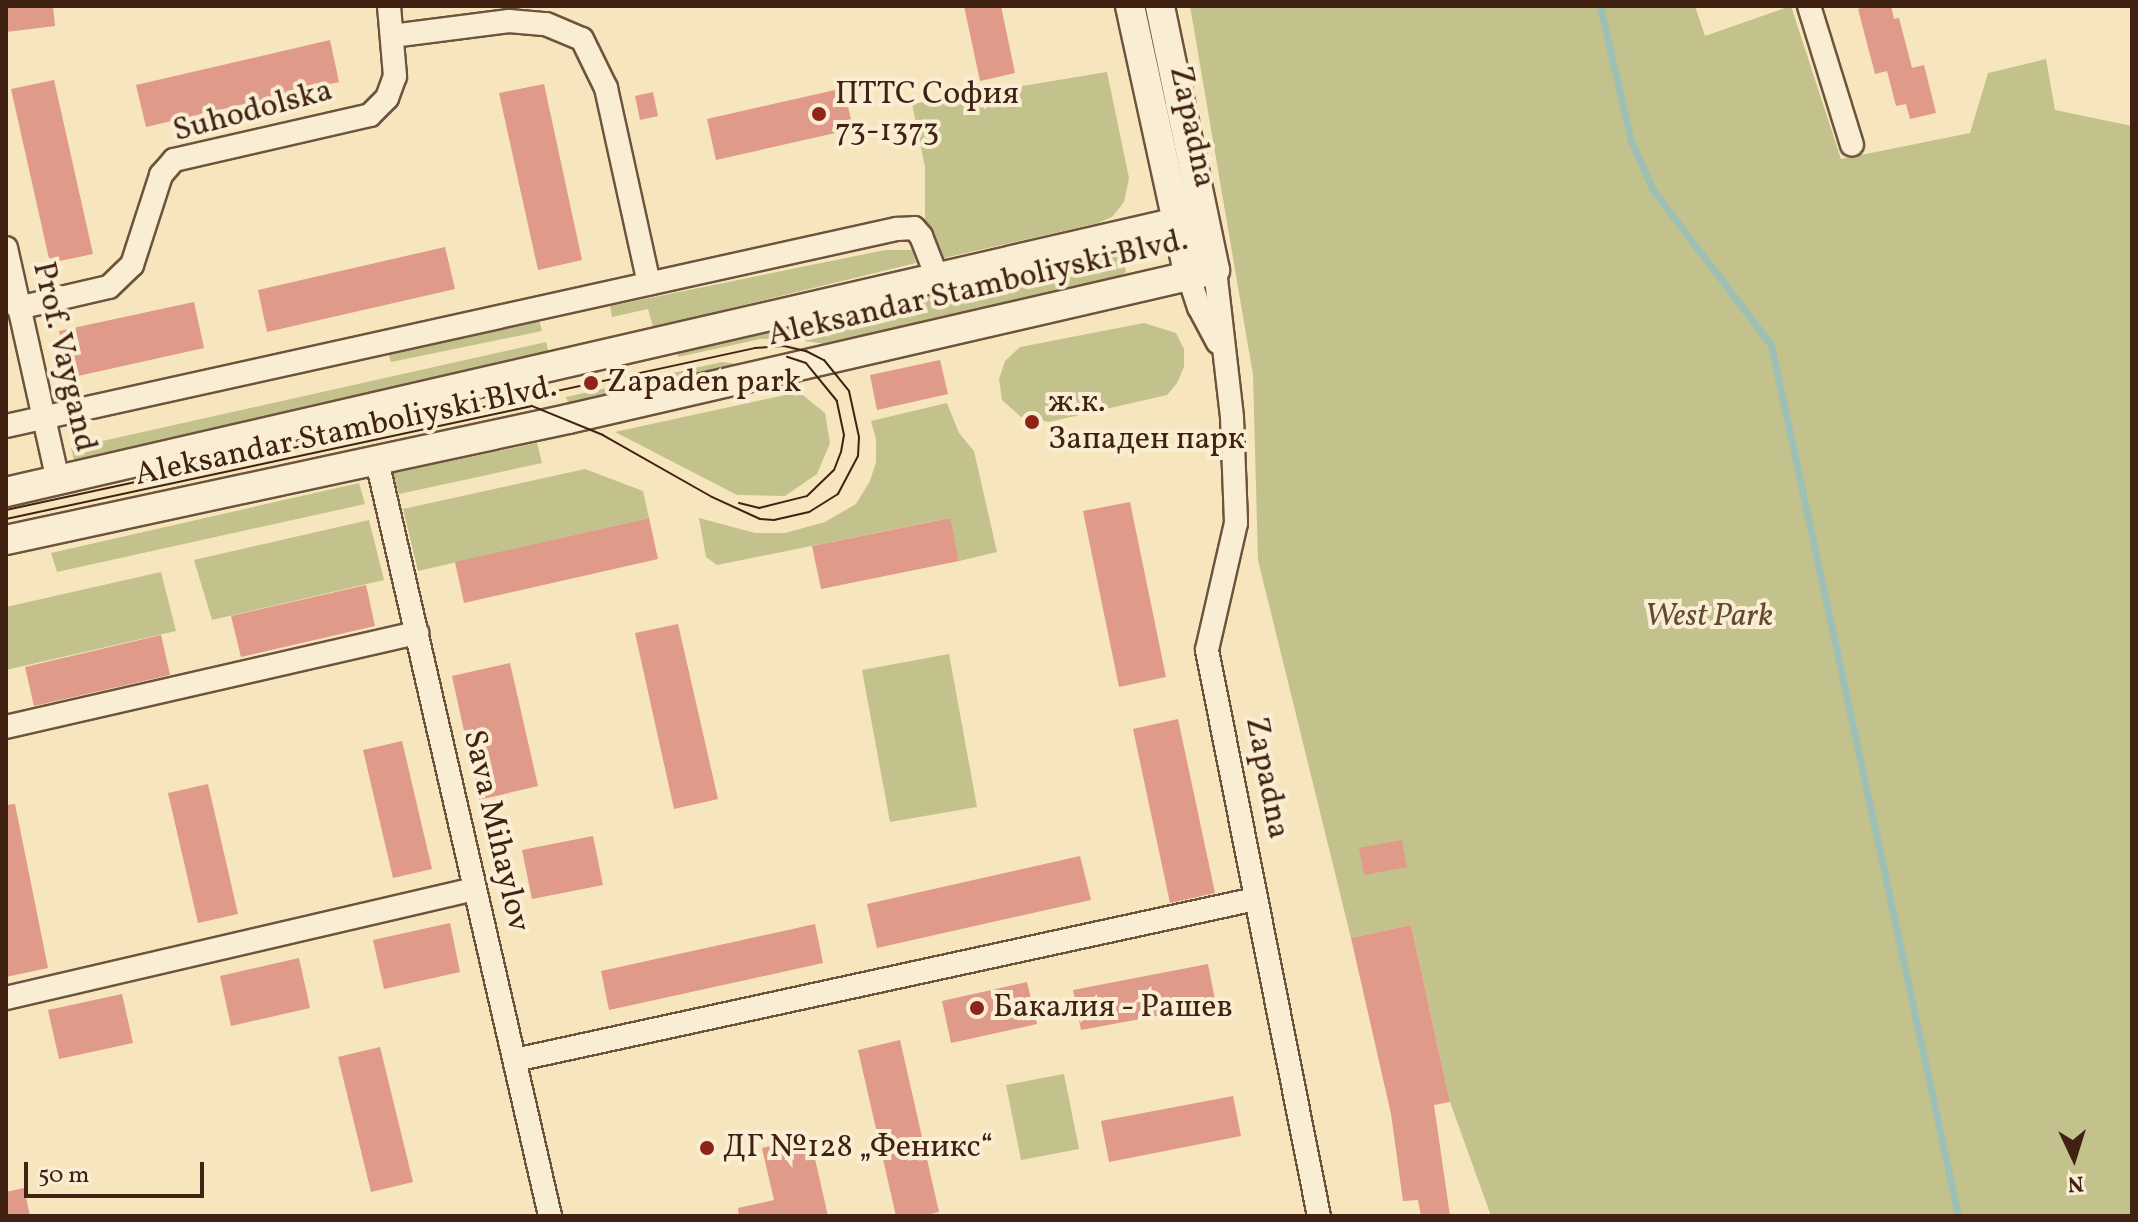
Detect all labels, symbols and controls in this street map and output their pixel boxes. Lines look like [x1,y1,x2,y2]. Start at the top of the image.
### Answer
street label: Zapadna [1159,63,1223,191]
street label: Suhodolska [169,72,337,152]
place label: ПТТС София 73-1373 [835,77,1019,152]
marker: ПТТС София 73-1373 [810,105,828,123]
street label: Aleksandar Stamboliyski Blvd. [764,222,1192,356]
street label: Prof. Vaygand [22,258,104,456]
place label: Zapaden park [607,364,801,402]
street label: Aleksandar Stamboliyski Blvd. [132,369,560,495]
marker: Zapaden park [582,374,600,392]
place label: ж.к. Западен парк [1048,385,1245,460]
marker: ж.к. Западен парк [1023,413,1041,431]
park label: West Park [1645,598,1773,636]
street label: Zapadna [1235,714,1297,842]
street label: Sava Mihaylov [453,726,537,936]
place label: Бакалия - Рашев [993,989,1234,1027]
marker: Бакалия - Рашев [968,999,986,1017]
north arrow [2034,1118,2114,1198]
place label: ДГ №128 „Феникс“ [723,1129,994,1167]
marker: ДГ №128 „Феникс“ [698,1139,716,1157]
scale bar [28,1146,208,1196]
text: 50 m [38,1159,90,1193]
text: N [2067,1166,2085,1198]

